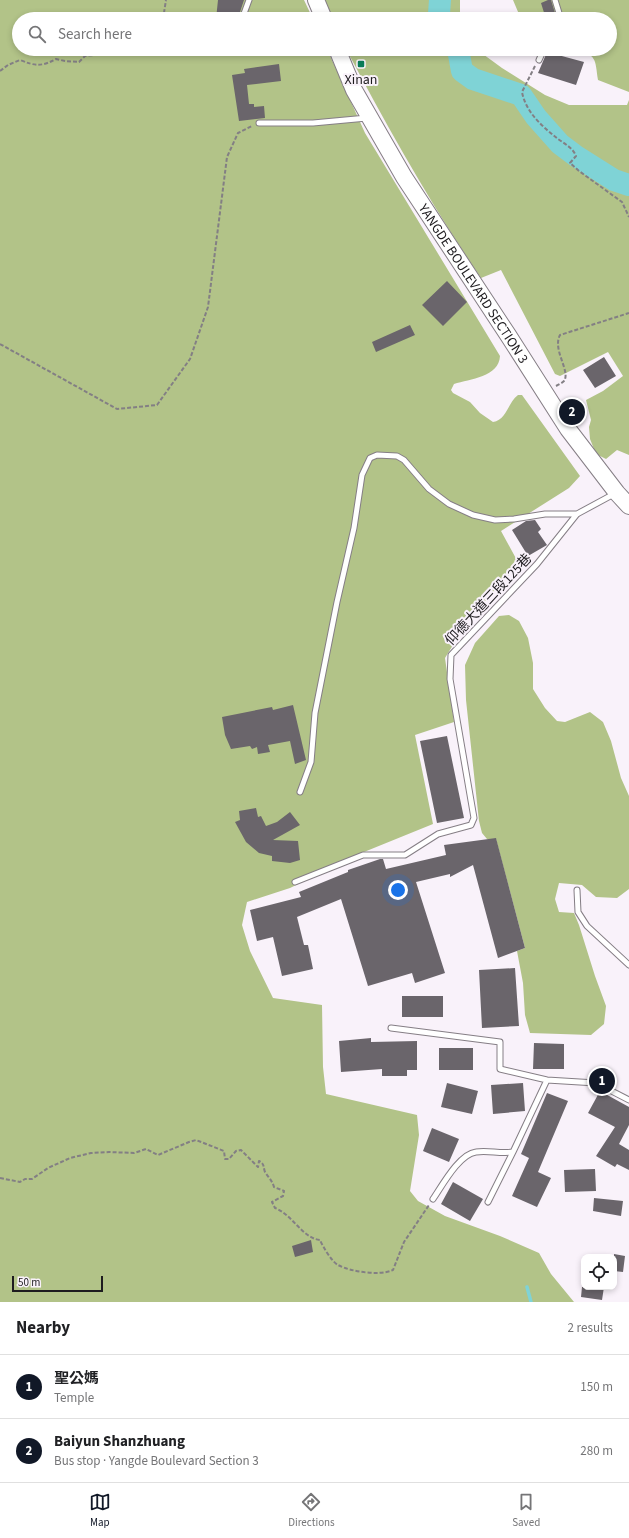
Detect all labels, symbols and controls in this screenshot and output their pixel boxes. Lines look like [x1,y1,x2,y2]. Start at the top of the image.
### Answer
search box [12,12,617,56]
icon: search [26,23,48,45]
text: Search here [58,24,132,45]
marker: Xinan [356,59,366,69]
place label: Xinan [345,70,378,90]
street label: YANGDE BOULEVARD SECTION 3 [413,199,533,368]
pin: 2 [559,397,585,427]
street label: 仰德大道三段125巷 [441,549,537,650]
your location [388,880,408,900]
pin: 1 [589,1066,615,1096]
map controls [581,1254,617,1290]
button: locate [581,1254,617,1290]
scale bar [12,1274,103,1293]
text: 50 m [18,1275,40,1290]
text: Nearby [16,1316,70,1340]
text: 2 results [568,1319,613,1337]
text: 聖公媽 [54,1368,99,1389]
text: 1 [26,1378,32,1396]
text: 150 m [580,1378,613,1396]
text: Temple [54,1389,94,1407]
text: Baiyun Shanzhuang [54,1431,185,1452]
text: 2 [26,1442,32,1460]
text: 280 m [580,1442,613,1460]
text: Bus stop · Yangde Boulevard Section 3 [54,1452,259,1470]
tab: Map [89,1491,111,1530]
tab: Directions [288,1491,335,1530]
tab: Saved [512,1491,540,1530]

